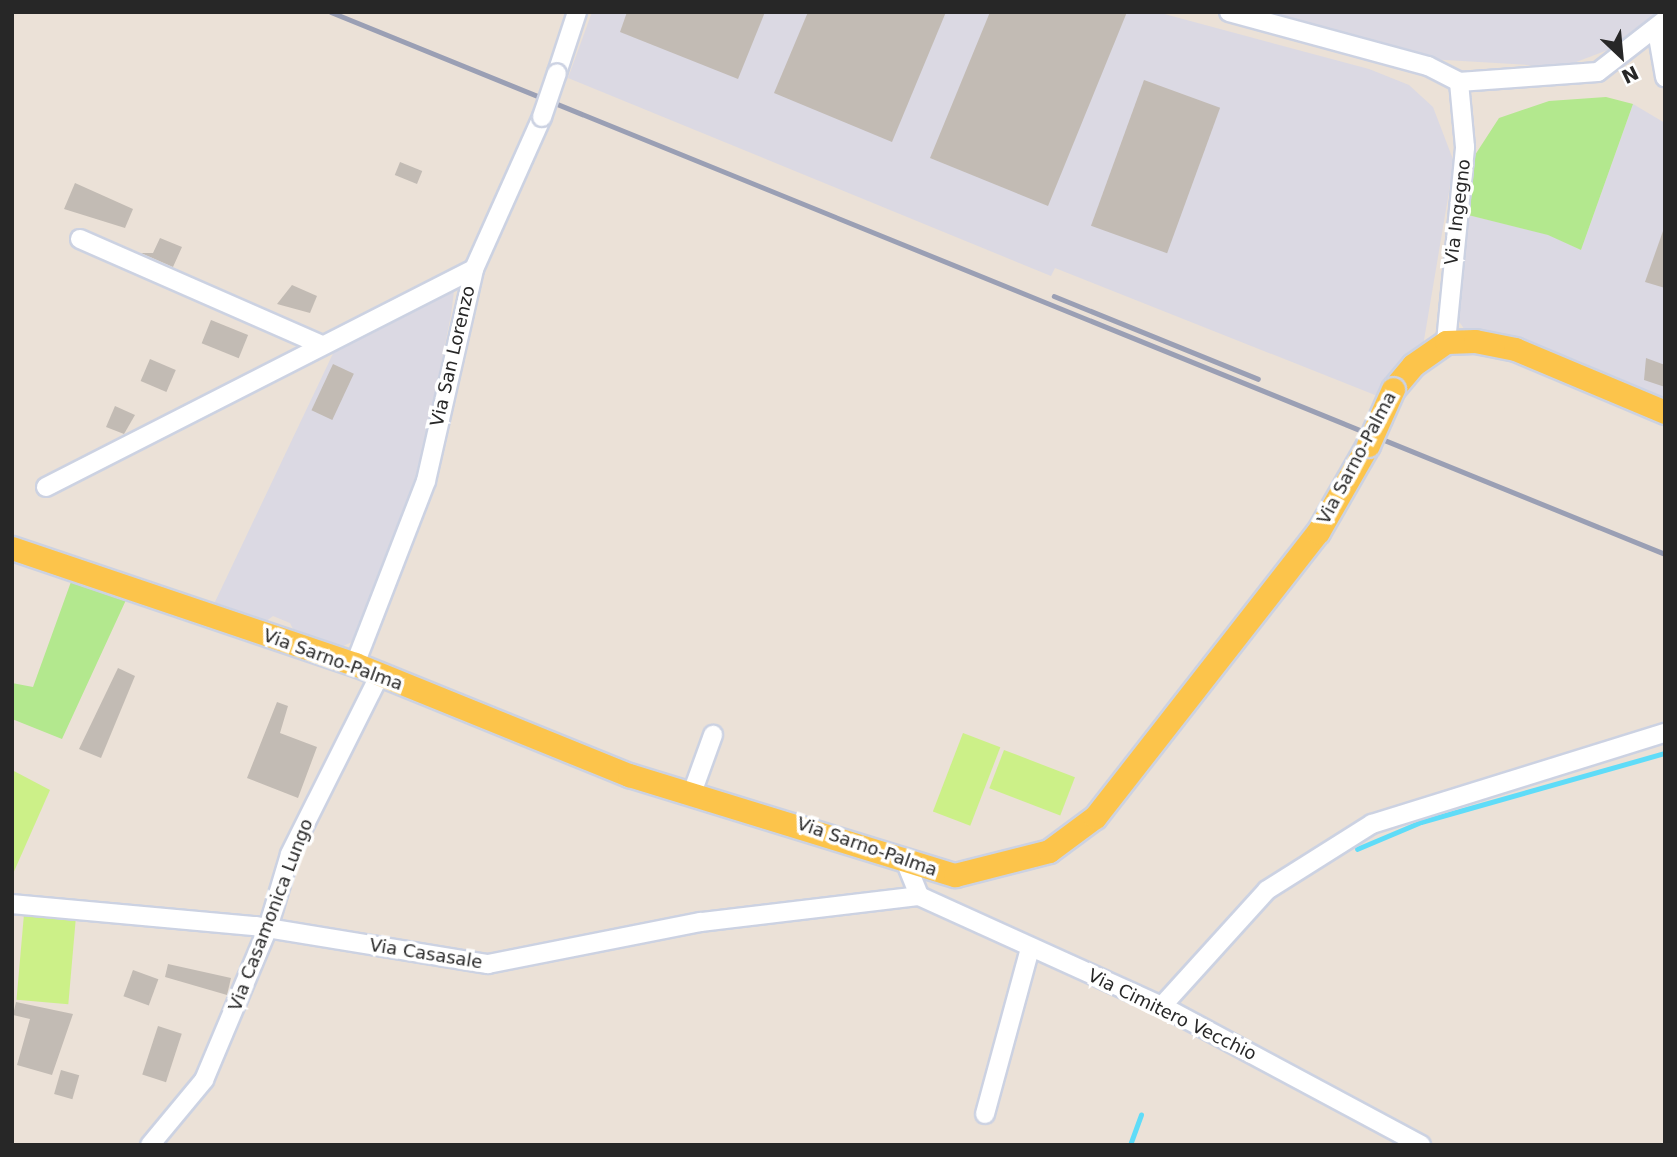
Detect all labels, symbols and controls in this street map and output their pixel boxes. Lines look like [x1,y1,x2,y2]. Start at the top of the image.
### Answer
north arrow [1586,21,1656,91]
text: N [1618,62,1642,88]
street label: Via Ingegno [1441,158,1475,266]
street label: Via San Lorenzo [426,283,480,429]
street label: Via Sarno-Palma [1313,388,1401,528]
street label: Via Sarno-Palma [260,625,406,695]
street label: Via Sarno-Palma [794,813,940,881]
street label: Via Casamonica Lungo [224,816,318,1014]
street label: Via Casasale [368,934,484,974]
street label: Via Cimitero Vecchio [1084,965,1260,1065]

